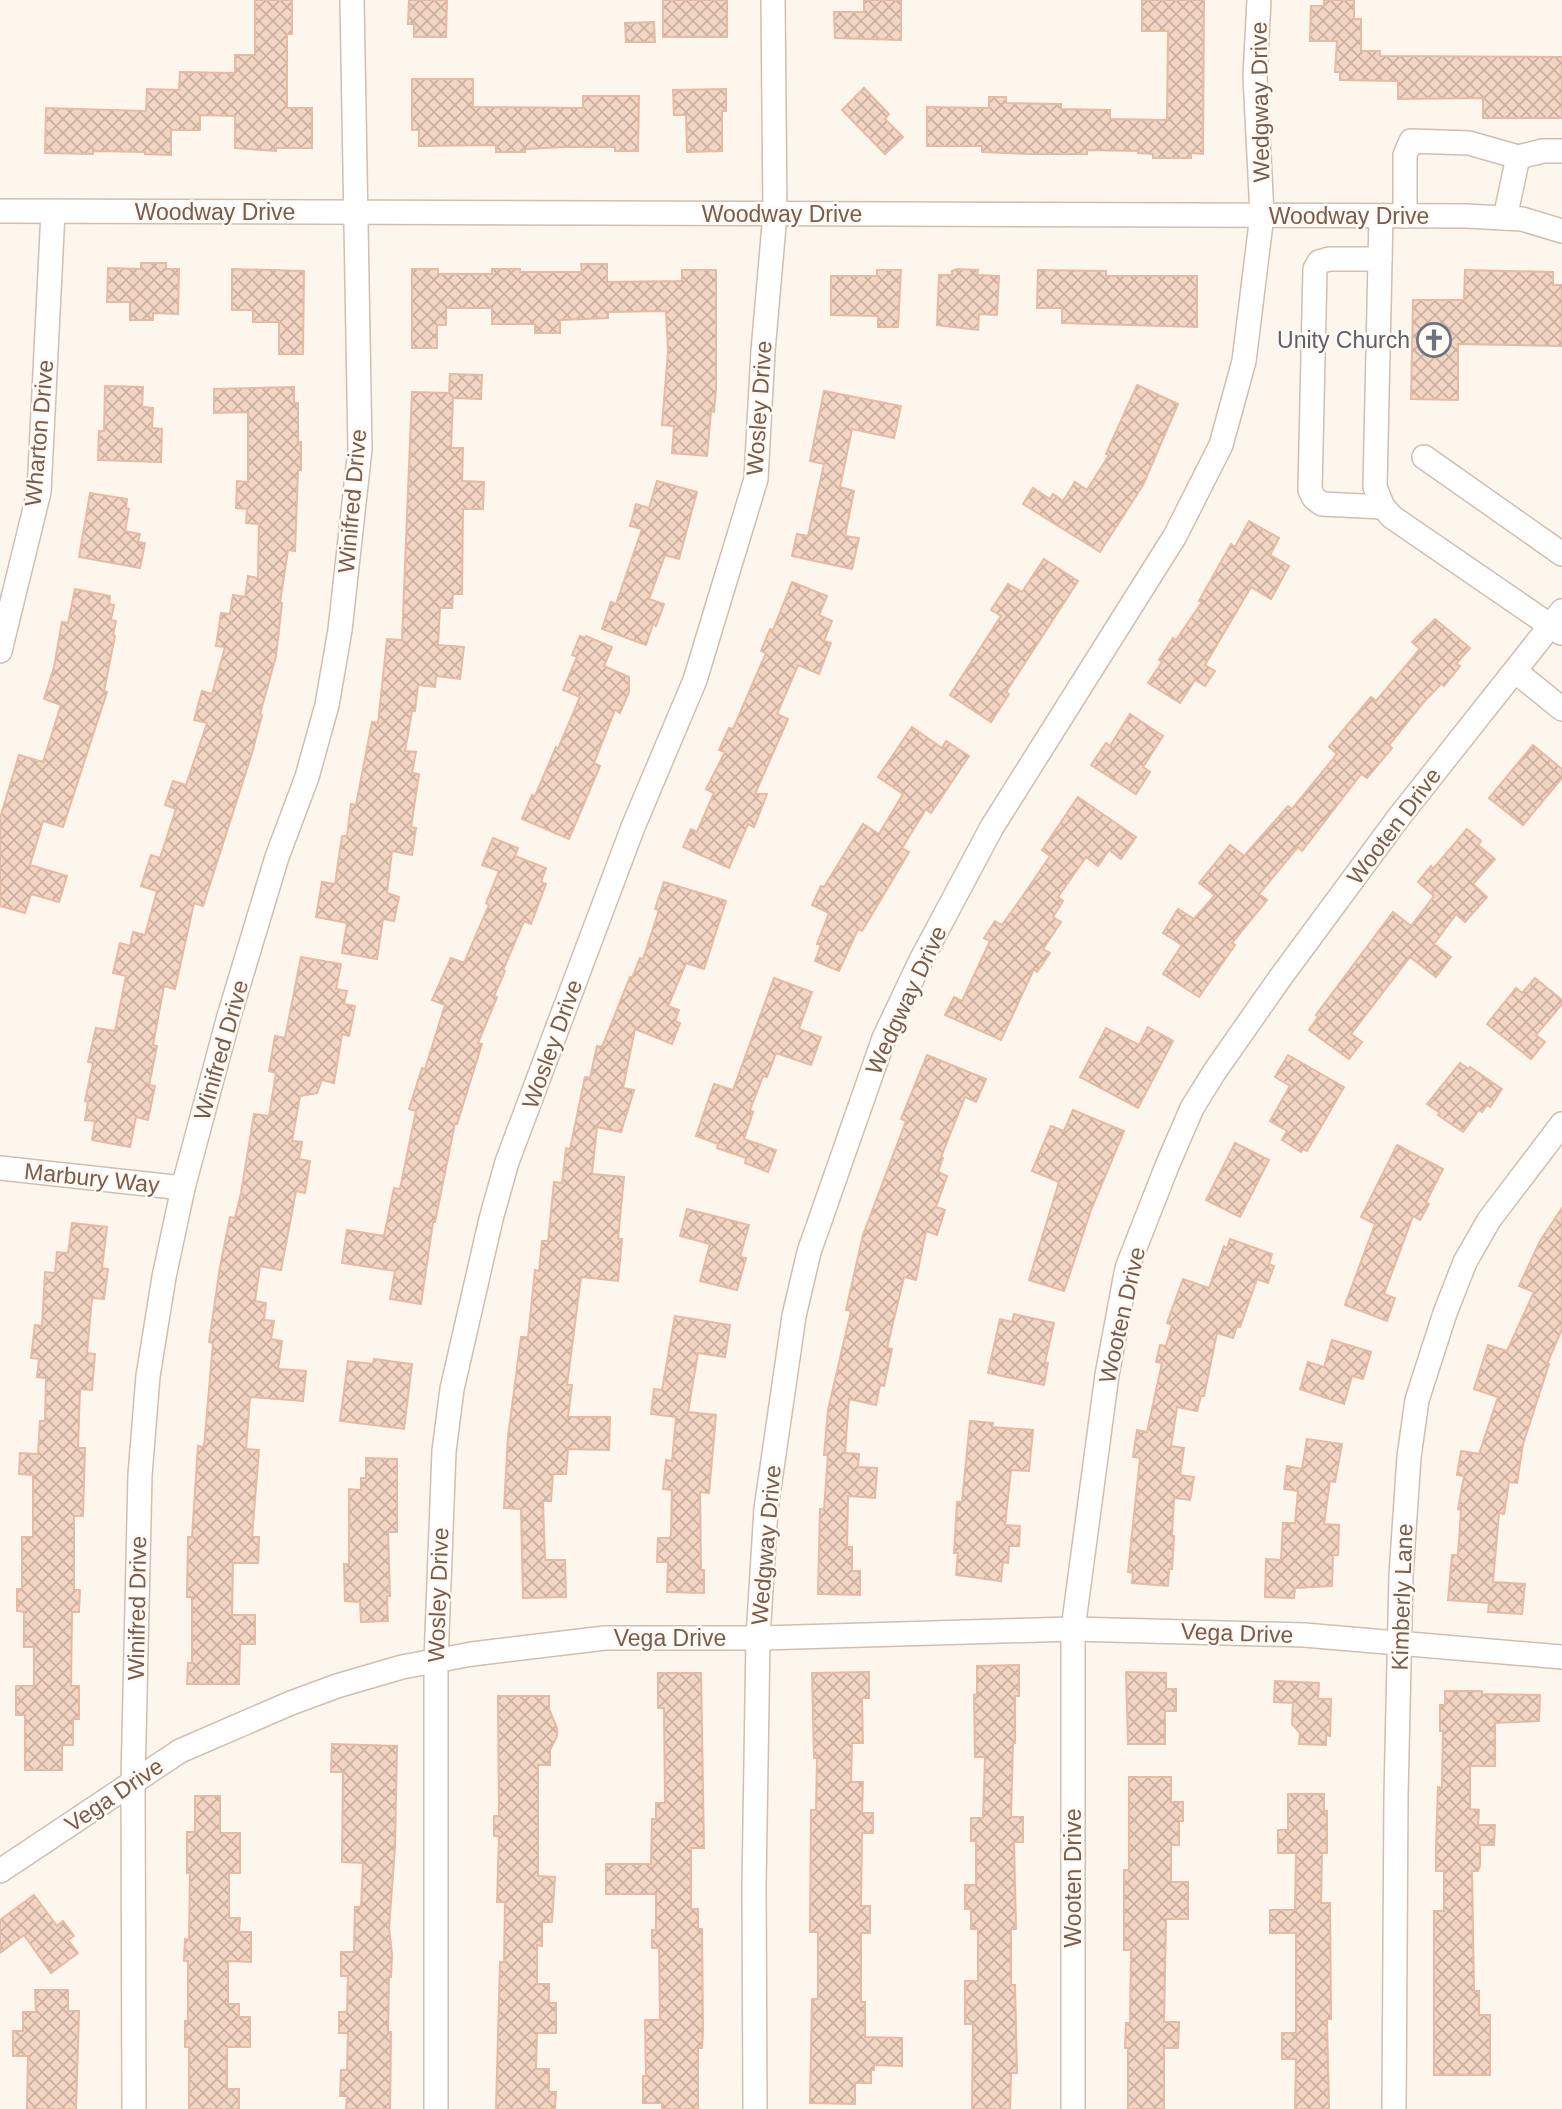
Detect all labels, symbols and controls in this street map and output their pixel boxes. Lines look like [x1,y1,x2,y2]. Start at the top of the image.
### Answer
street label: Wedgway Drive [1246,21,1274,183]
street label: Woodway Drive [135,199,295,225]
street label: Woodway Drive [702,201,862,227]
street label: Woodway Drive [1269,203,1429,229]
church icon: Unity Church [1415,321,1453,359]
place label: Unity Church [1277,327,1410,353]
street label: Wosley Drive [741,340,777,476]
street label: Wharton Drive [20,359,58,507]
street label: Winifred Drive [333,428,371,574]
street label: Wooten Drive [1342,763,1446,889]
street label: Wedgway Drive [860,922,952,1078]
street label: Wosley Drive [517,976,587,1112]
street label: Winifred Drive [189,977,253,1123]
street label: Marbury Way [23,1158,161,1198]
street label: Wooten Drive [1094,1244,1150,1386]
street label: Wedgway Drive [746,1464,786,1626]
street label: Kimberly Lane [1386,1523,1418,1671]
street label: Wosley Drive [423,1527,453,1663]
street label: Winifred Drive [123,1536,151,1680]
street label: Vega Drive [1180,1618,1294,1648]
street label: Vega Drive [614,1625,726,1651]
street label: Vega Drive [60,1753,168,1837]
street label: Wooten Drive [1060,1809,1086,1947]

